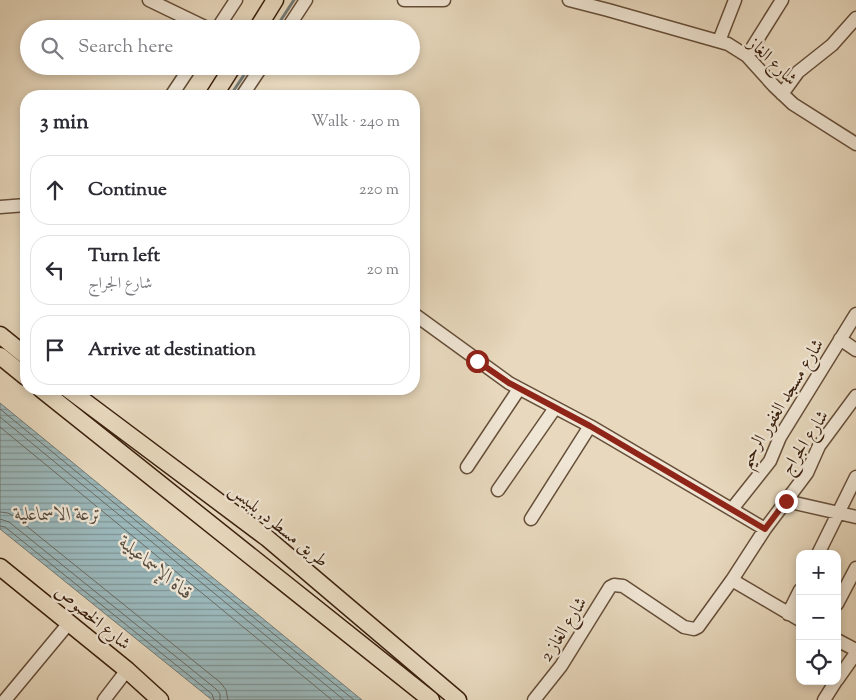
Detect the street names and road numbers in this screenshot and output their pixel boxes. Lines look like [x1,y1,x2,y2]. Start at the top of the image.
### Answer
street label: شارع الغاز [740,31,802,93]
street label: شارع مسجد الغفور الرحيم [734,334,834,475]
street label: شارع الجراج [775,406,837,481]
street label: طريق مسطرد, بلبيس [222,478,333,575]
street label: شارع الخصوص [48,580,135,657]
street label: شارع الغاز 2 [535,593,595,668]

